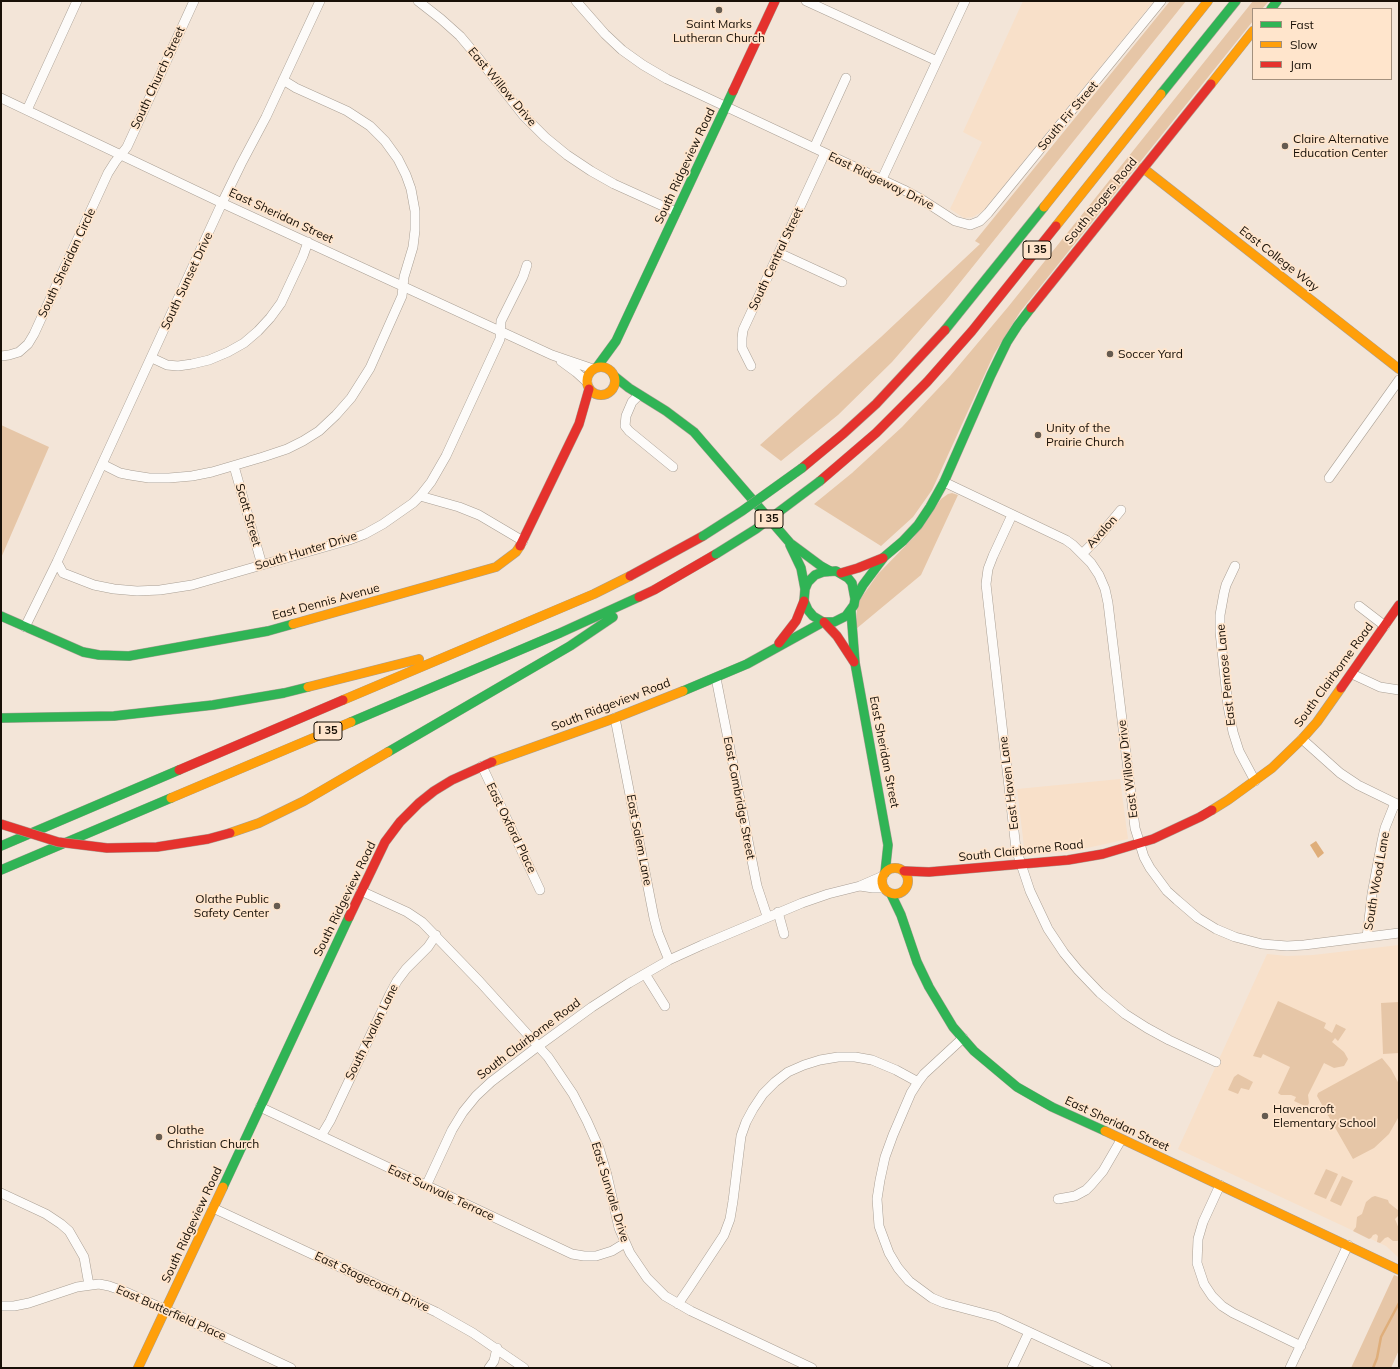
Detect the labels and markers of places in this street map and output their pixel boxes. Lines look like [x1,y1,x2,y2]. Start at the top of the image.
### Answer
marker: Saint Marks Lutheran Church [714,5,724,15]
place label: Saint Marks Lutheran Church [673,17,765,45]
place label: Claire Alternative Education Center [1293,132,1389,160]
marker: Claire Alternative Education Center [1280,141,1290,151]
place label: Soccer Yard [1118,347,1183,361]
marker: Soccer Yard [1105,349,1115,359]
place label: Unity of the Prairie Church [1046,421,1124,449]
marker: Unity of the Prairie Church [1033,430,1043,440]
place label: Olathe Public Safety Center [194,892,269,920]
marker: Olathe Public Safety Center [272,901,282,911]
place label: Havencroft Elementary School [1273,1102,1376,1130]
marker: Havencroft Elementary School [1260,1111,1270,1121]
place label: Olathe Christian Church [167,1123,259,1151]
marker: Olathe Christian Church [154,1132,164,1142]

